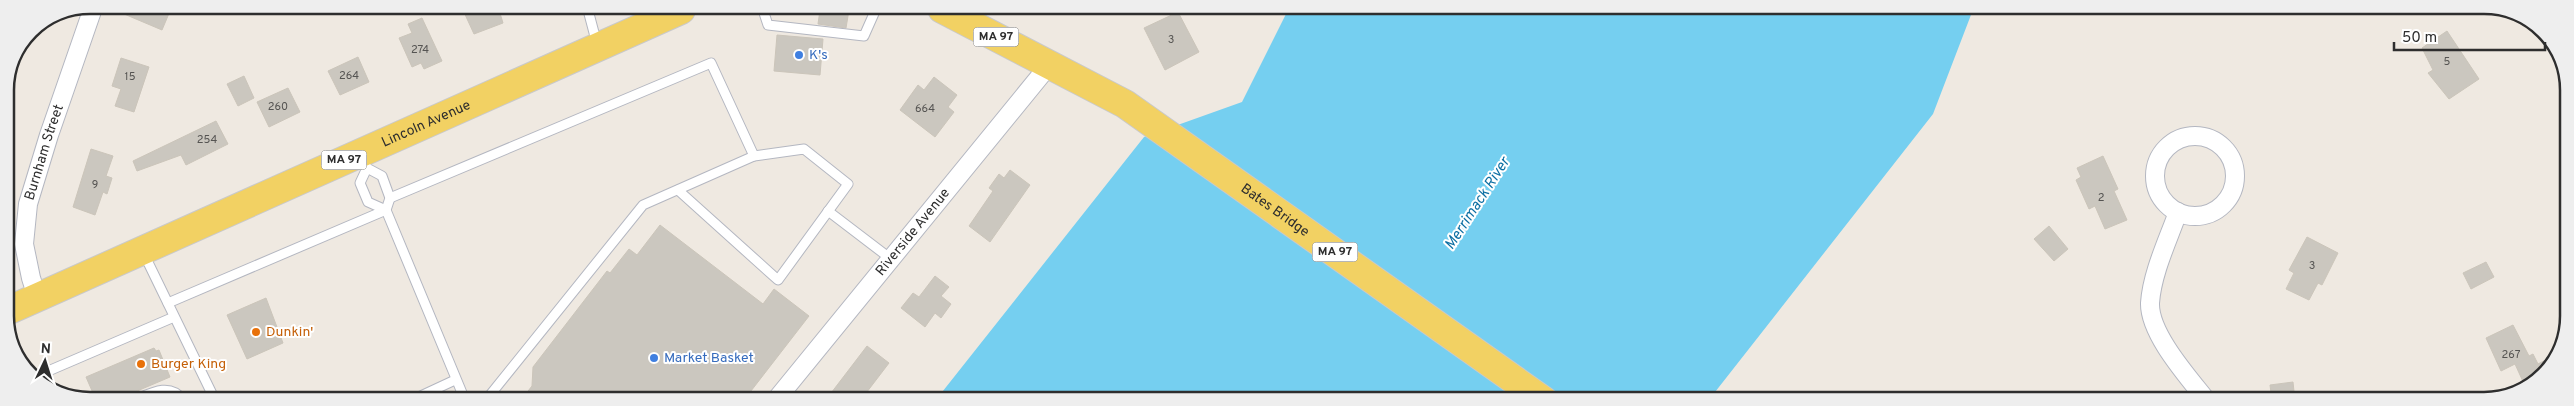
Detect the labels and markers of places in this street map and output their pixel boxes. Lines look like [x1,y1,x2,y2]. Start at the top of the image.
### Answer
place label: K's [809,47,828,64]
marker: K's [793,49,805,61]
place label: Dunkin' [266,324,313,341]
marker: Dunkin' [250,326,262,338]
place label: Market Basket [664,350,754,367]
marker: Market Basket [648,352,660,364]
place label: Burger King [151,356,226,373]
marker: Burger King [135,358,147,370]

